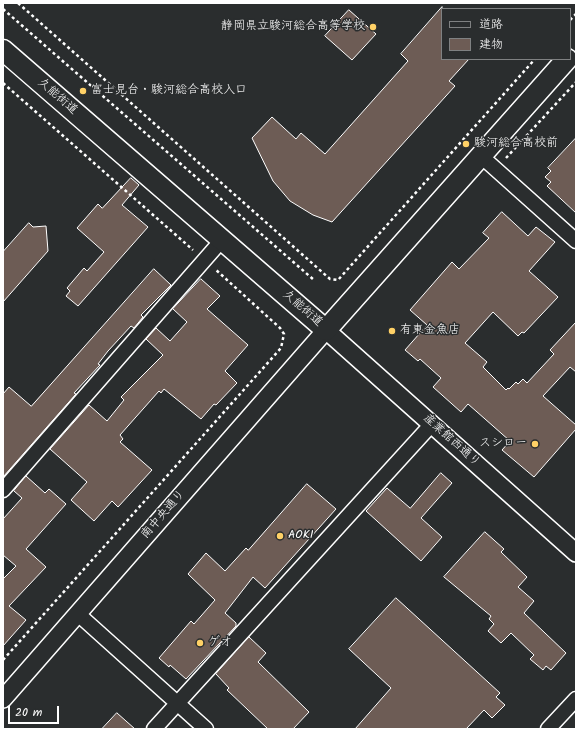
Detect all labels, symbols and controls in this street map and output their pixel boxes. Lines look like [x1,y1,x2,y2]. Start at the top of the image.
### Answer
legend [441,8,571,60]
text: 道路 [479,15,503,34]
place label: 静岡県立駿河総合高等学校 [221,20,365,34]
marker: 静岡県立駿河総合高等学校 [368,22,378,32]
text: 建物 [479,35,503,54]
street label: 久能街道 [34,76,80,118]
place label: 富士見台・駿河総合高校入口 [91,84,247,98]
marker: 富士見台・駿河総合高校入口 [78,86,88,96]
place label: 駿河総合高校前 [474,137,558,151]
marker: 駿河総合高校前 [461,139,471,149]
street label: 久能街道 [279,288,325,330]
place label: 有東金魚店 [400,324,460,338]
marker: 有東金魚店 [387,326,397,336]
street label: 産業館西通り [419,412,483,470]
place label: スシロー [479,437,527,451]
marker: スシロー [530,439,540,449]
street label: 南中央通り [139,488,189,542]
place label: AOKI [288,529,313,543]
marker: AOKI [275,531,285,541]
place label: ゲオ [208,636,232,650]
marker: ゲオ [195,638,205,648]
scale bar [10,698,61,724]
text: 20 m [15,703,42,722]

